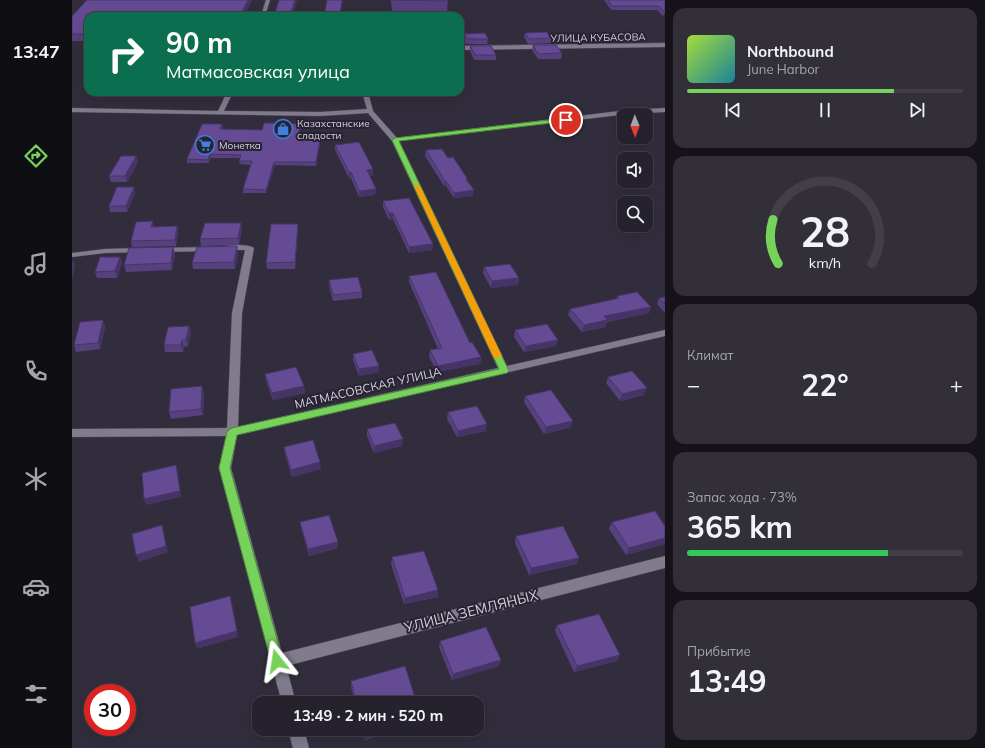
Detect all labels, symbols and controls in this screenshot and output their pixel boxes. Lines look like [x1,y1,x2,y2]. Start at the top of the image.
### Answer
text: 90 m [166,25,232,60]
icon: right [100,28,152,80]
street label: УЛИЦА КУБАСОВА [549,30,646,45]
text: 13:47 [12,40,60,63]
text: Northbound [747,42,834,61]
text: Матмасовская улица [166,60,350,83]
text: June Harbor [747,61,819,77]
icon: previous [722,99,744,121]
icon: pause [814,99,836,121]
icon: next [906,99,928,121]
pin [549,103,583,137]
north arrow [617,108,653,144]
map controls [617,108,653,232]
icon: arrive [555,109,577,131]
place label: Казахстанские сладости [297,117,370,142]
shop icon: Казахстанские сладости [272,118,294,140]
supermarket icon: Монетка [194,134,216,156]
place label: Монетка [219,139,261,152]
icon: directions [22,142,50,170]
button: sound [617,152,653,188]
button: search [617,196,653,232]
text: 28 [800,205,850,257]
icon: music [22,250,50,278]
text: km/h [809,254,841,272]
text: Климат [687,347,734,363]
icon: phone [22,357,50,385]
street label: МАТМАСОВСКАЯ УЛИЦА [293,363,443,412]
text: 22° [801,366,849,404]
text: − [687,371,700,399]
text: + [950,371,963,399]
icon: climate [22,465,50,493]
text: Запас хода · 73% [687,489,797,505]
text: 365 km [687,508,793,546]
icon: car [22,573,50,601]
street label: УЛИЦА ЗЕМЛЯНЫХ [401,586,540,637]
position arrow [256,640,298,682]
text: Прибытие [687,643,751,659]
text: 13:49 [687,662,766,700]
icon: filters [22,680,50,708]
speed limit sign: 30 [84,684,136,736]
text: 13:49 · 2 мин · 520 m [293,706,443,725]

